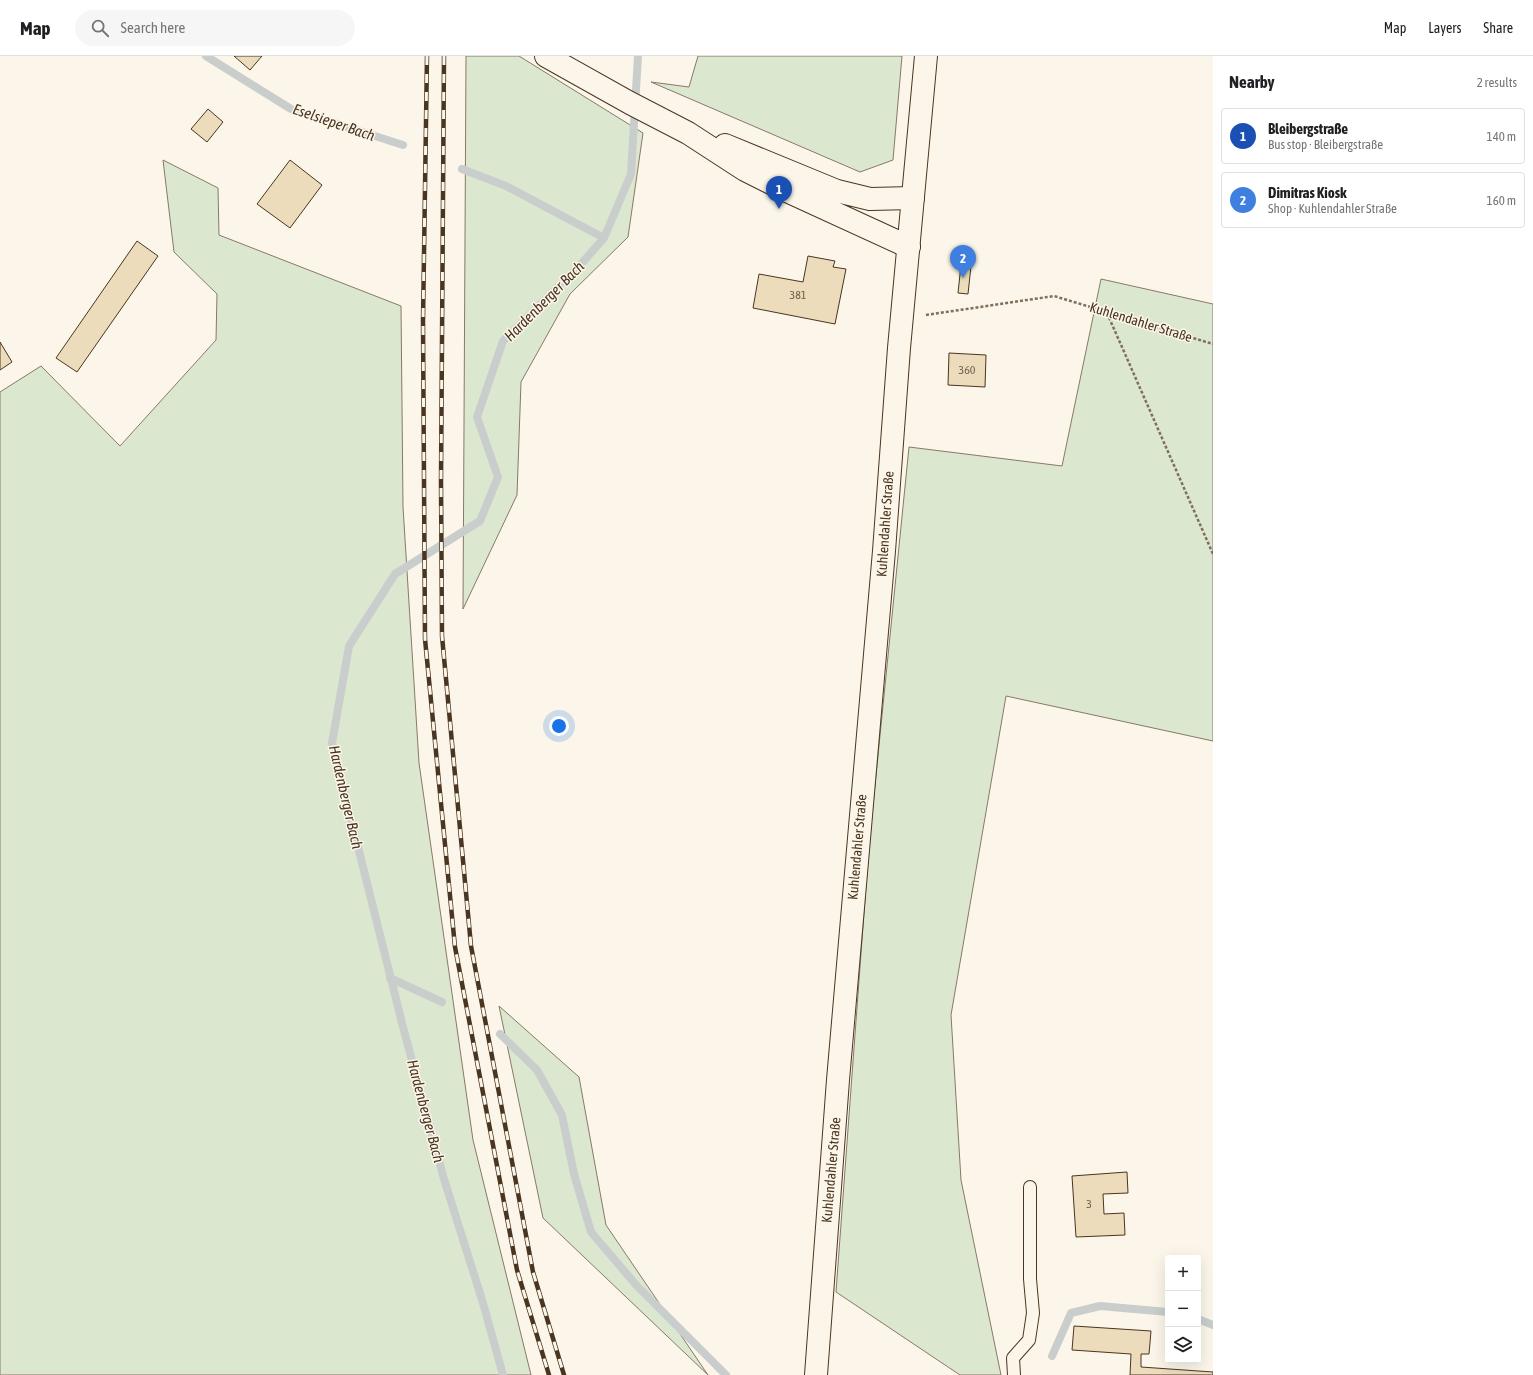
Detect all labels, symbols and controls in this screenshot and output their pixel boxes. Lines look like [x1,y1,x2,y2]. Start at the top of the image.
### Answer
search box [75,10,355,46]
text: Map [20,17,51,39]
icon: search [89,17,111,39]
text: Search here [121,19,185,36]
text: Map [1384,20,1406,36]
text: Layers [1428,20,1461,36]
text: Share [1483,20,1513,36]
text: Nearby [1229,72,1275,92]
text: 2 results [1477,75,1517,90]
water label: Eselsieper Bach [291,100,377,144]
text: Bleibergstraße [1268,120,1348,137]
text: 1 [1240,129,1246,144]
text: 140 m [1487,129,1516,144]
text: Bus stop · Bleibergstraße [1268,137,1383,152]
pin: 1 [766,176,792,209]
text: Dimitras Kiosk [1268,184,1347,201]
text: 2 [1240,193,1246,208]
text: 160 m [1487,193,1516,208]
text: Shop · Kuhlendahler Straße [1268,201,1397,216]
pin: 2 [950,245,976,278]
water label: Hardenberger Bach [501,258,587,344]
house number: 381 [790,288,807,302]
street label: Kuhlendahler Straße [1088,299,1194,345]
house number: 360 [959,363,976,377]
street label: Kuhlendahler Straße [873,471,897,577]
your location [549,716,569,736]
water label: Hardenberger Bach [326,744,366,850]
street label: Kuhlendahler Straße [844,793,870,901]
water label: Hardenberger Bach [404,1058,448,1164]
street label: Kuhlendahler Straße [818,1116,844,1224]
house number: 3 [1086,1197,1092,1211]
map controls [1165,1255,1201,1363]
button: + [1165,1255,1201,1291]
button: − [1165,1291,1201,1327]
button: layers [1165,1327,1201,1363]

